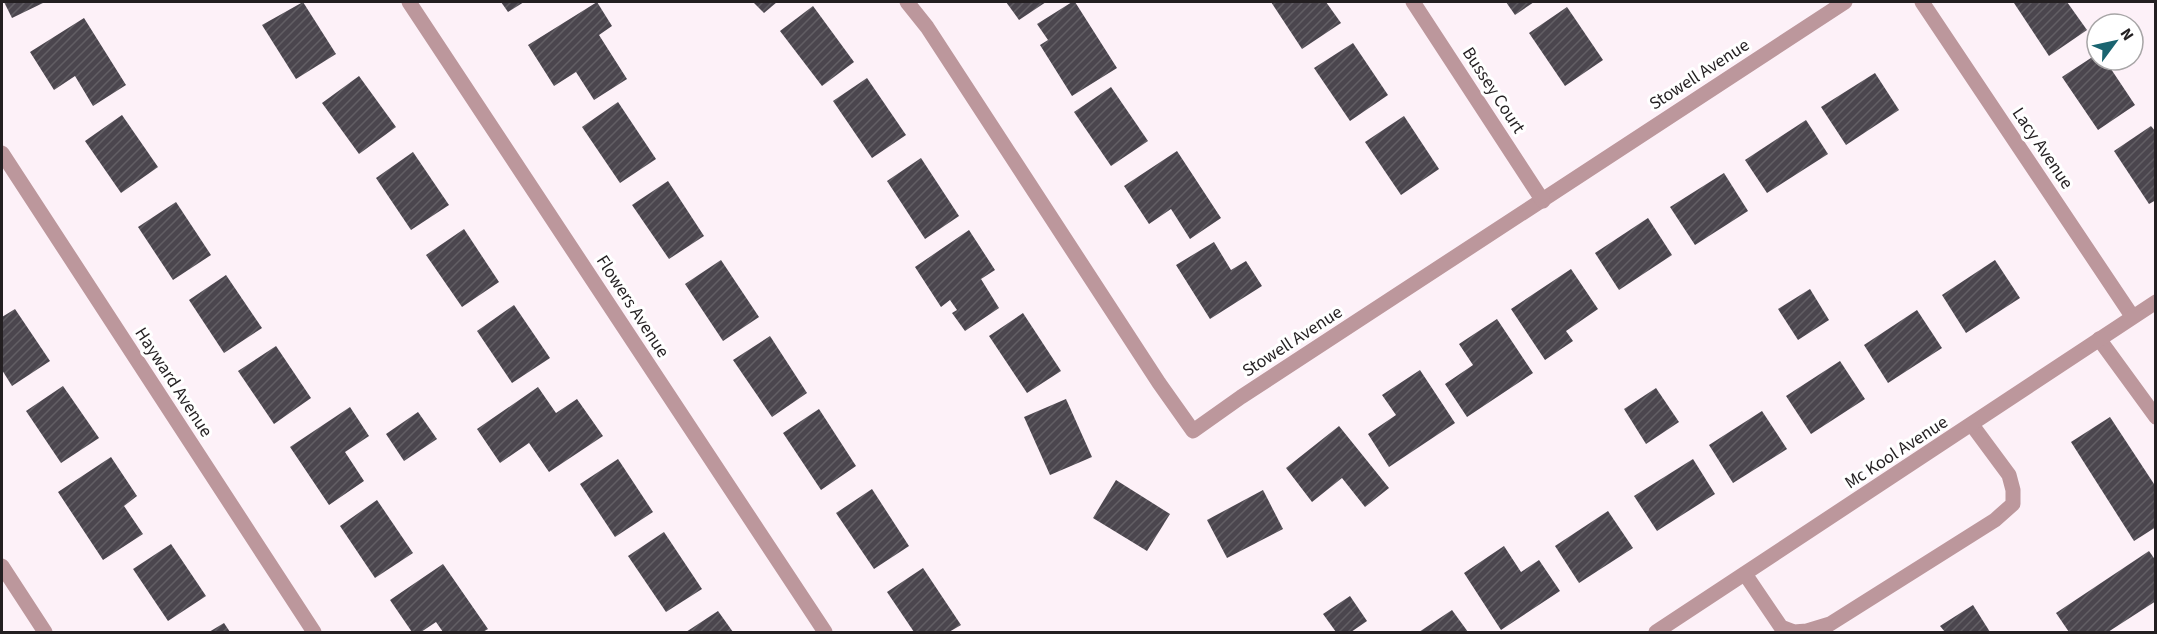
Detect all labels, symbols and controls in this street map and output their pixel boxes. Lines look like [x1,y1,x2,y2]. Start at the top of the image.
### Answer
north arrow [2085,12,2145,72]
text: N [2115,24,2139,45]
street label: Stowell Avenue [1644,33,1754,116]
street label: Bussey Court [1456,42,1531,138]
street label: Lacy Avenue [2006,102,2079,194]
street label: Flowers Avenue [590,250,675,363]
street label: Stowell Avenue [1237,300,1347,383]
street label: Hayward Avenue [129,323,218,442]
street label: Mc Kool Avenue [1840,410,1953,495]

